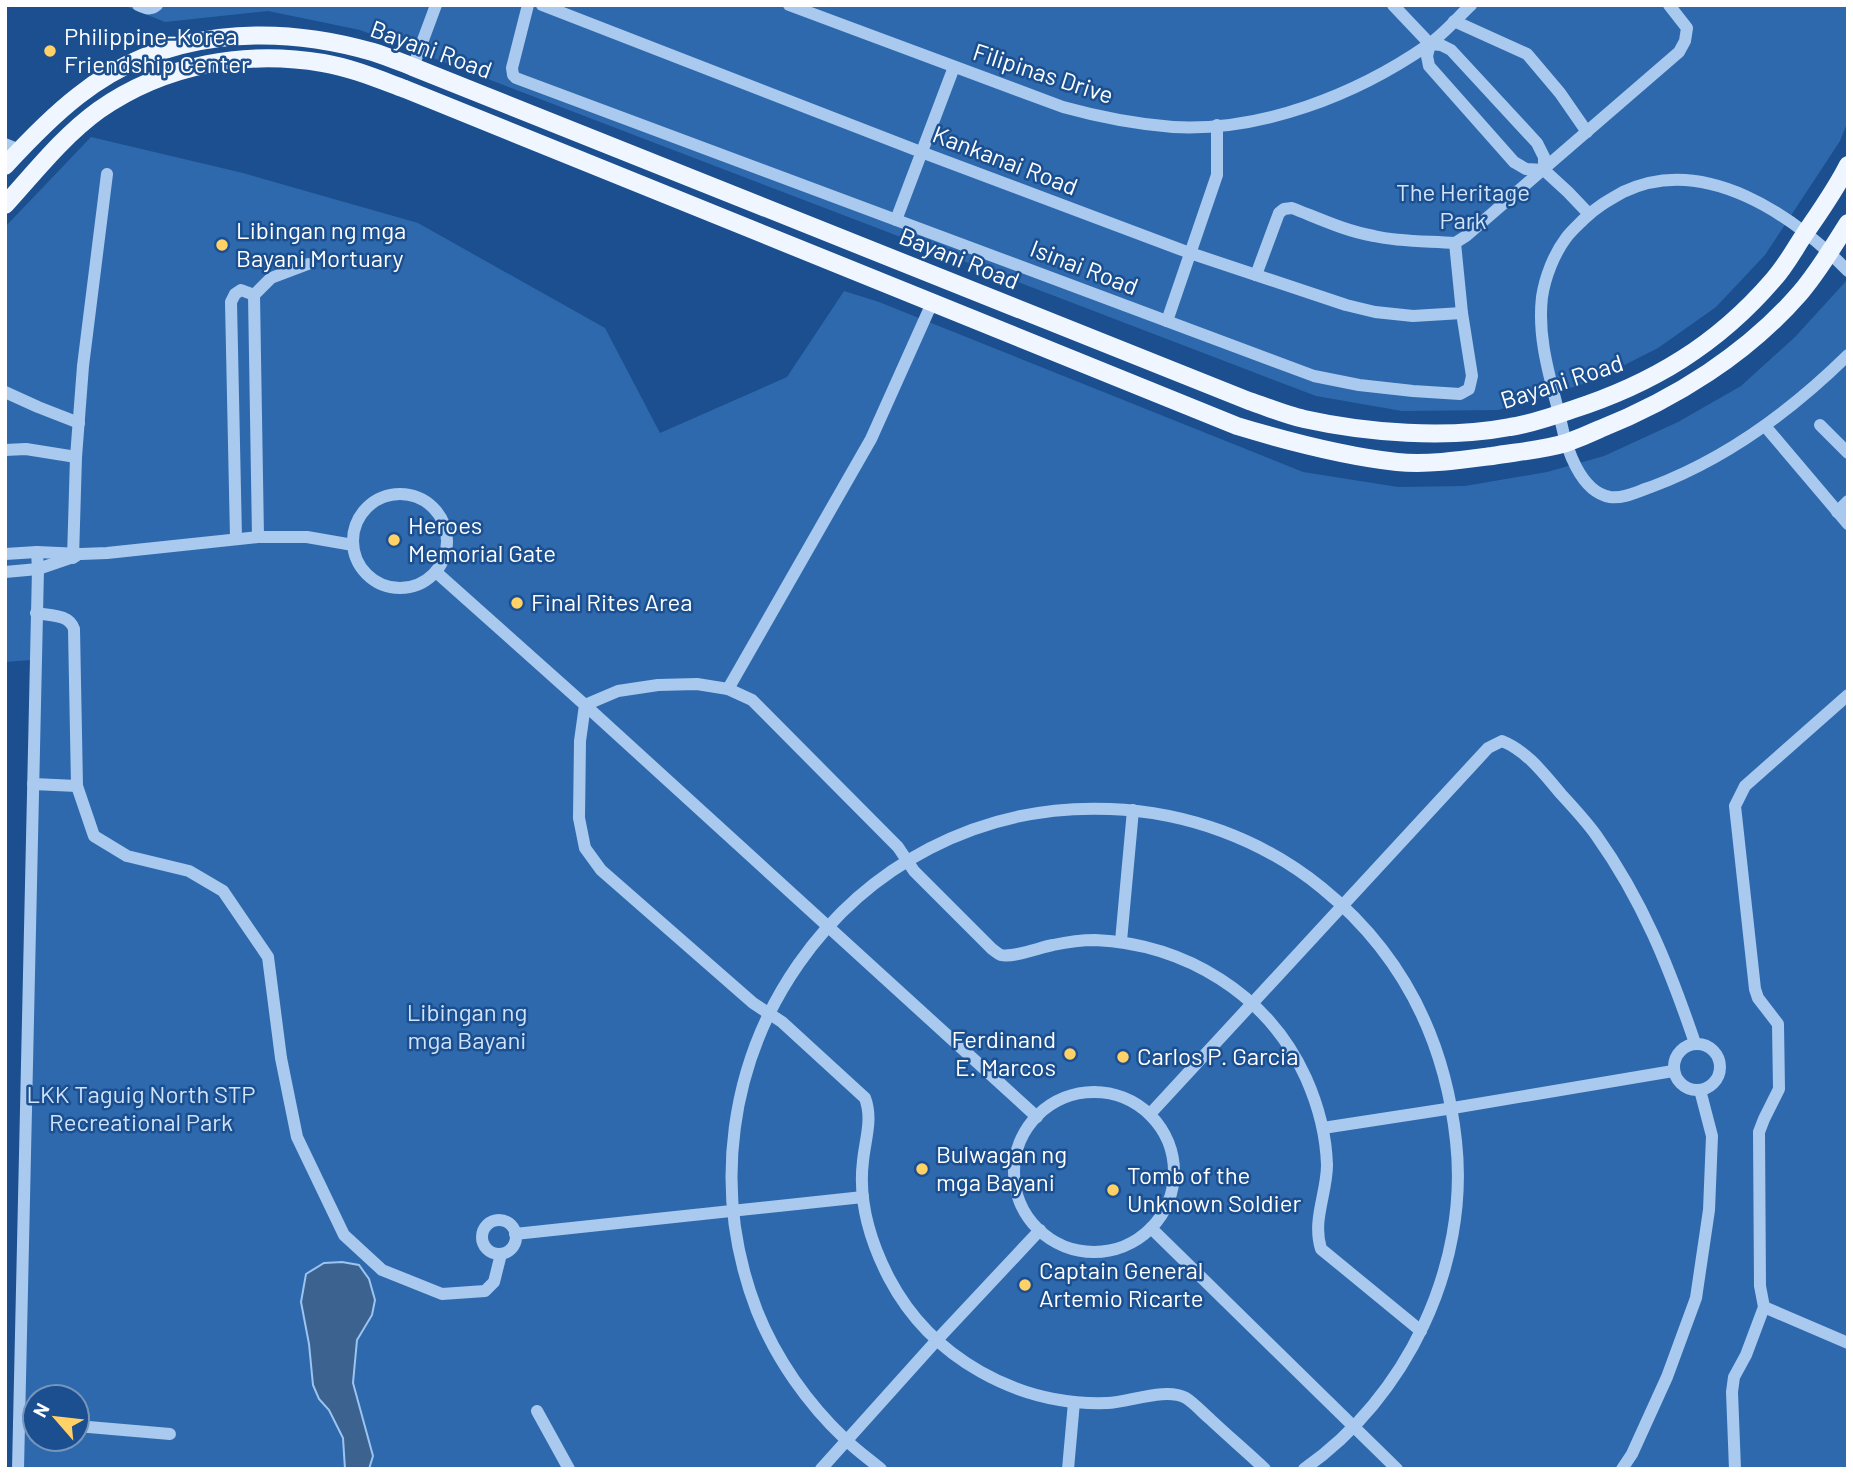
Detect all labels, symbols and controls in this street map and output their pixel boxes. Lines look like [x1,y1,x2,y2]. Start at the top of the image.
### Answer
street label: Bayani Road [367,13,496,84]
place label: Philippine-Korea Friendship Center [64,21,250,78]
street label: Filipinas Drive [970,36,1117,109]
marker: Philippine-Korea Friendship Center [42,43,58,59]
street label: Kankanai Road [929,119,1082,201]
park label: The Heritage Park [1396,177,1530,234]
place label: Libingan ng mga Bayani Mortuary [236,215,406,272]
street label: Bayani Road [895,220,1024,295]
street label: Isinai Road [1027,233,1143,300]
marker: Libingan ng mga Bayani Mortuary [214,237,230,253]
street label: Bayani Road [1497,347,1626,414]
place label: Heroes Memorial Gate [408,510,556,567]
marker: Heroes Memorial Gate [386,532,402,548]
place label: Final Rites Area [531,587,693,616]
marker: Final Rites Area [509,595,525,611]
park label: Libingan ng mga Bayani [407,997,527,1054]
place label: Ferdinand E. Marcos [952,1024,1056,1081]
place label: Carlos P. Garcia [1137,1041,1298,1070]
marker: Ferdinand E. Marcos [1062,1046,1078,1062]
marker: Carlos P. Garcia [1115,1049,1131,1065]
park label: LKK Taguig North STP Recreational Park [26,1079,256,1136]
place label: Bulwagan ng mga Bayani [936,1139,1067,1196]
place label: Tomb of the Unknown Soldier [1127,1160,1302,1217]
marker: Bulwagan ng mga Bayani [914,1161,930,1177]
marker: Tomb of the Unknown Soldier [1105,1182,1121,1198]
place label: Captain General Artemio Ricarte [1039,1255,1203,1312]
marker: Captain General Artemio Ricarte [1017,1277,1033,1293]
north arrow [21,1383,91,1453]
text: N [27,1399,54,1421]

